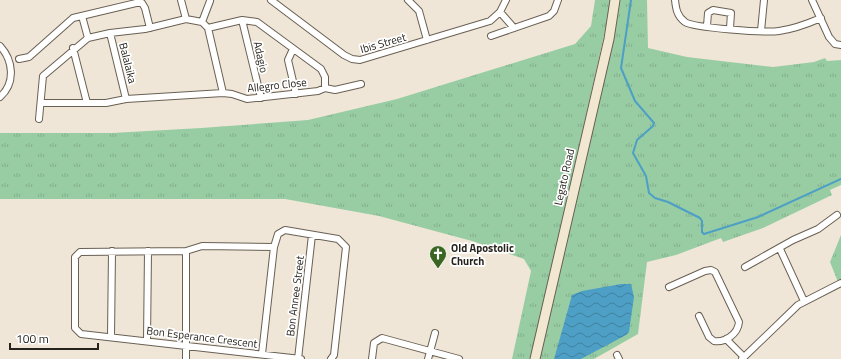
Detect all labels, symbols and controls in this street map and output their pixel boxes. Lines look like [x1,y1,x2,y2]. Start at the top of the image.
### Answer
street label: Ibis Street [358,29,408,57]
street label: Adagio [250,40,272,74]
street label: Balalaika [115,41,141,86]
street label: Allegro Close [246,74,308,96]
street label: Legato Road [550,147,578,207]
place label: Old Apostolic Church [451,240,514,269]
church icon: Old Apostolic Church [428,244,448,269]
street label: Bon Annee Street [282,255,308,337]
street label: Bon Esperance Crescent [146,322,259,352]
scale bar [10,325,98,351]
text: 100 m [16,329,49,348]

